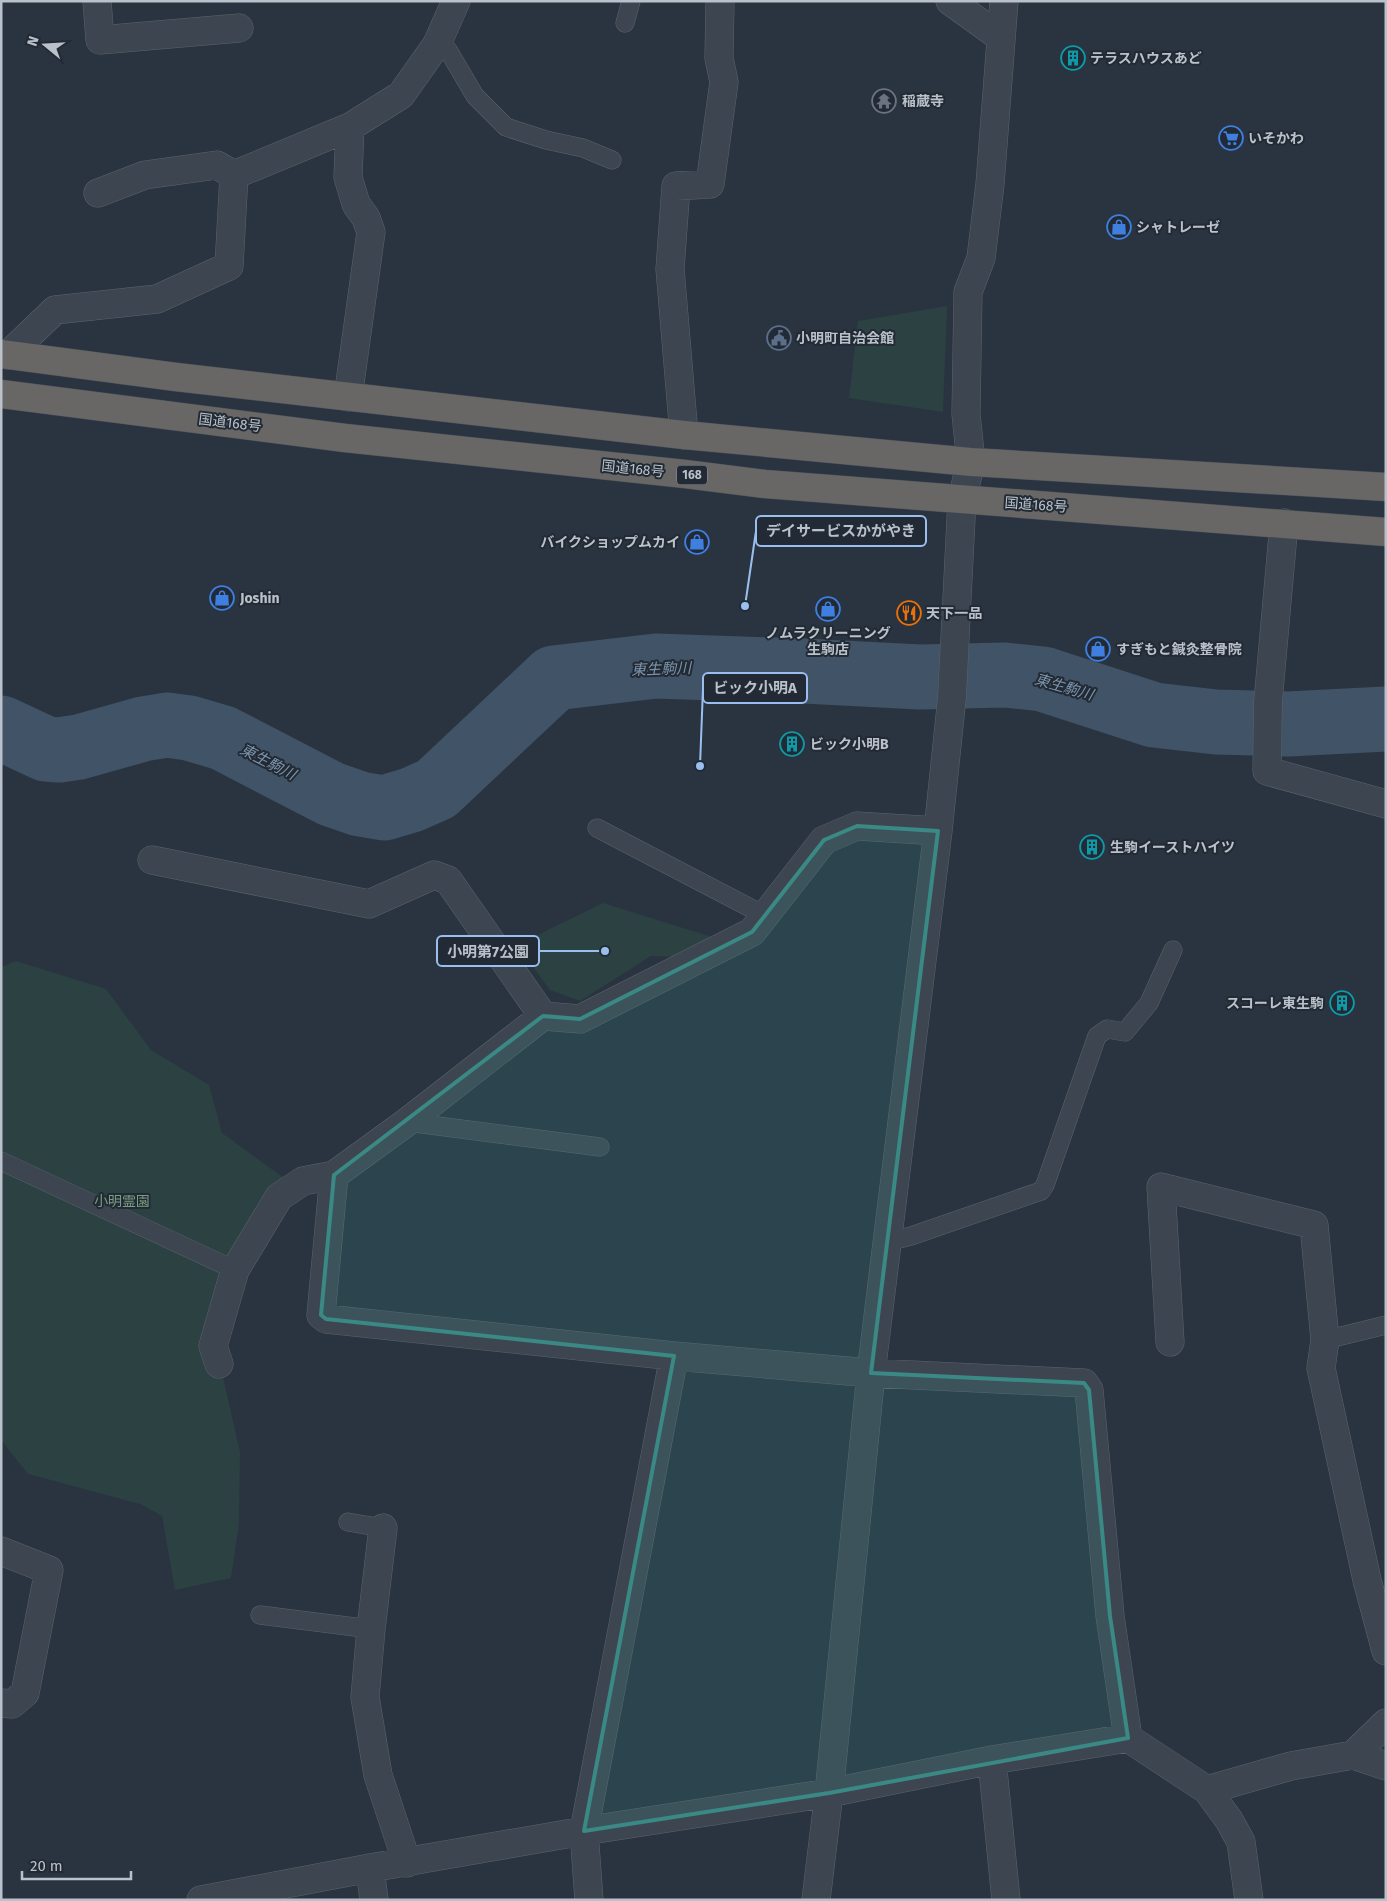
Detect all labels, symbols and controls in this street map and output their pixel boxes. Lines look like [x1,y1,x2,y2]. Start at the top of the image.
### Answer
north arrow [20,20,70,70]
text: N [24,34,43,48]
building icon: テラスハウスあど [1060,45,1086,71]
place label: テラスハウスあど [1090,50,1202,67]
temple icon: 稲蔵寺 [871,88,897,114]
place label: 稲蔵寺 [902,93,944,110]
supermarket icon: いそかわ [1218,125,1244,151]
place label: いそかわ [1248,130,1304,147]
shop icon: シャトレーゼ [1106,214,1132,240]
place label: シャトレーゼ [1136,219,1220,236]
public building icon: 小明町自治会館 [766,325,792,351]
place label: 小明町自治会館 [796,330,894,347]
street label: 国道168号 [198,411,262,435]
street label: 国道168号 [601,457,665,481]
road number: 168 [677,466,707,484]
street label: 国道168号 [1004,494,1068,516]
callout: デイサービスかがやき [756,516,926,546]
text: デイサービスかがやき [766,522,916,540]
shop icon: バイクショップムカイ [684,529,710,555]
place label: バイクショップムカイ [540,534,680,551]
shop icon: Joshin [209,585,235,611]
place label: Joshin [239,590,279,607]
shop icon: ノムラクリーニング 生駒店 [815,596,841,622]
restaurant icon: 天下一品 [896,600,922,626]
place label: 天下一品 [926,605,982,622]
place label: ノムラクリーニング 生駒店 [765,625,891,658]
shop icon: すぎもと鍼灸整骨院 [1085,636,1111,662]
place label: すぎもと鍼灸整骨院 [1116,641,1242,658]
water label: 東生駒川 [631,659,693,679]
water label: 東生駒川 [1033,670,1097,704]
callout: ビック小明A [703,673,807,703]
text: ビック小明A [713,679,798,697]
building icon: ビック小明B [779,731,805,757]
place label: ビック小明B [810,736,889,753]
water label: 東生駒川 [237,740,301,785]
building icon: 生駒イーストハイツ [1079,834,1105,860]
place label: 生駒イーストハイツ [1110,839,1235,856]
callout: 小明第7公園 [437,936,539,966]
text: 小明第7公園 [447,943,529,961]
building icon: スコーレ東生駒 [1329,990,1355,1016]
place label: スコーレ東生駒 [1226,995,1324,1012]
park label: 小明霊園 [94,1193,150,1210]
scale bar [22,1848,131,1880]
text: 20 m [30,1857,63,1875]

